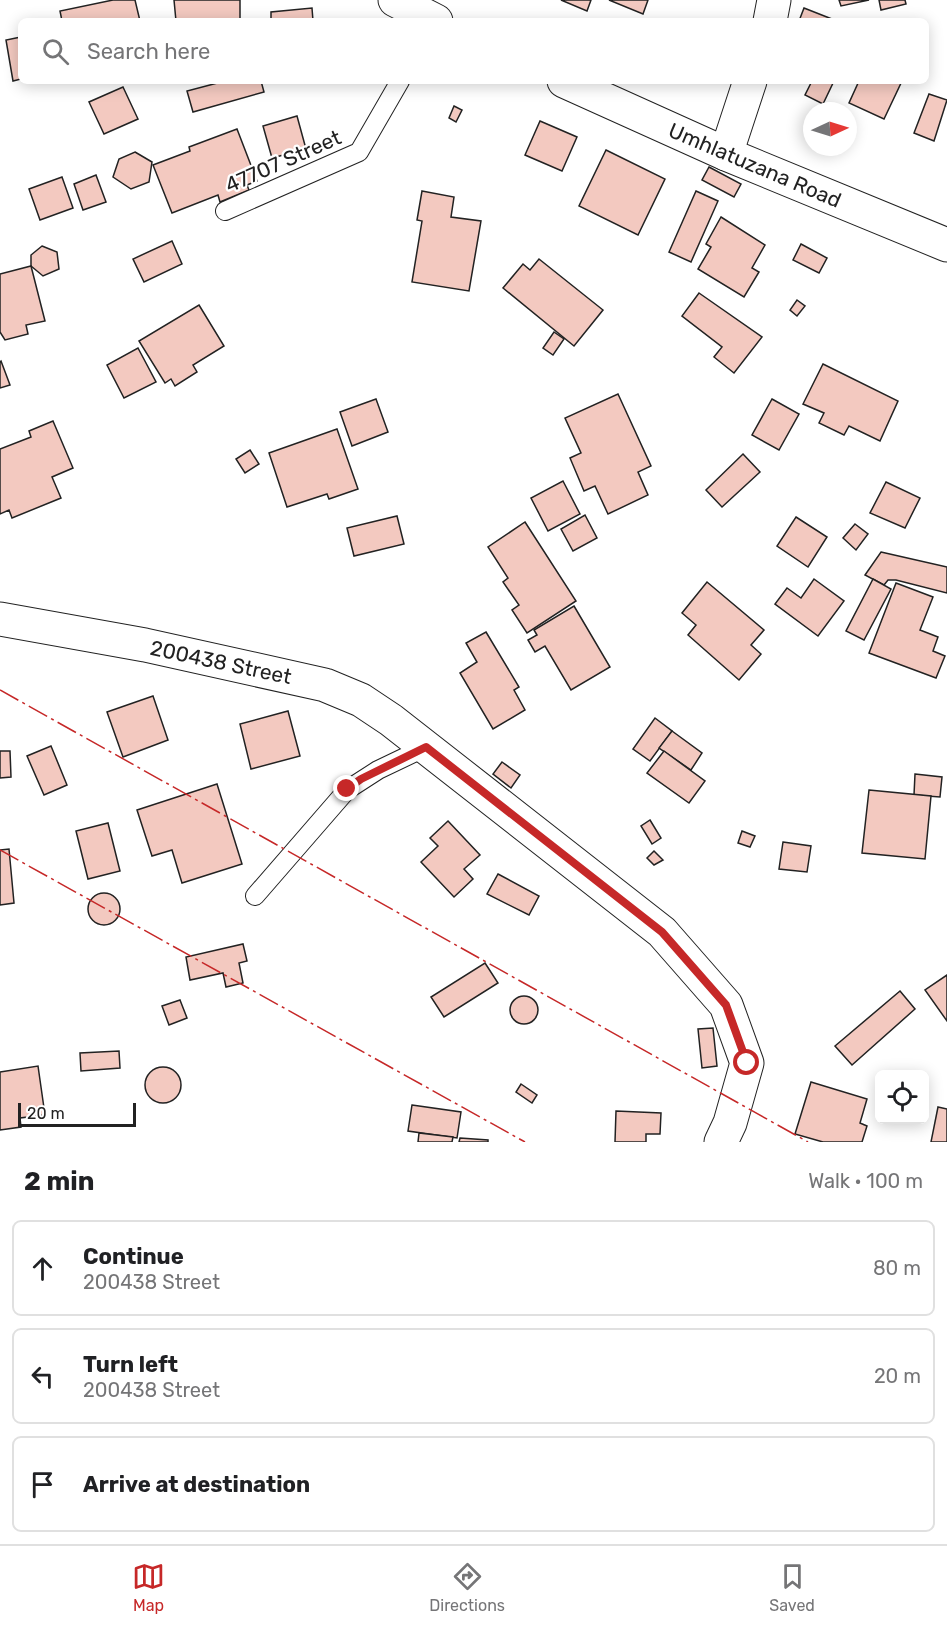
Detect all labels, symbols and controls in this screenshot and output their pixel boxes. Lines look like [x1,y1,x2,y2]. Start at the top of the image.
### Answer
search box [18,18,929,84]
icon: search [39,35,72,68]
text: Search here [87,38,210,65]
north arrow [803,102,857,156]
street label: Umhlatuzana Road [665,117,845,213]
street label: 47707 Street [221,124,345,198]
street label: 200438 Street [148,635,294,689]
route end [333,775,359,801]
route start [733,1049,759,1075]
map controls [875,1070,929,1124]
button: locate [875,1070,929,1124]
scale bar [18,1100,136,1128]
text: 20 m [27,1104,65,1123]
text: 2 min [24,1166,94,1197]
text: Walk · 100 m [808,1169,923,1193]
text: Continue [83,1243,184,1270]
icon: ahead [26,1252,59,1285]
text: 80 m [873,1256,921,1280]
text: 200438 Street [83,1270,220,1294]
text: Turn left [83,1351,178,1378]
icon: left [26,1360,59,1393]
text: 20 m [874,1364,921,1388]
text: 200438 Street [83,1378,220,1402]
icon: arrive [26,1468,59,1501]
text: Arrive at destination [83,1471,310,1498]
tab: Map [132,1560,165,1615]
tab: Directions [429,1560,505,1615]
tab: Saved [769,1560,815,1615]

